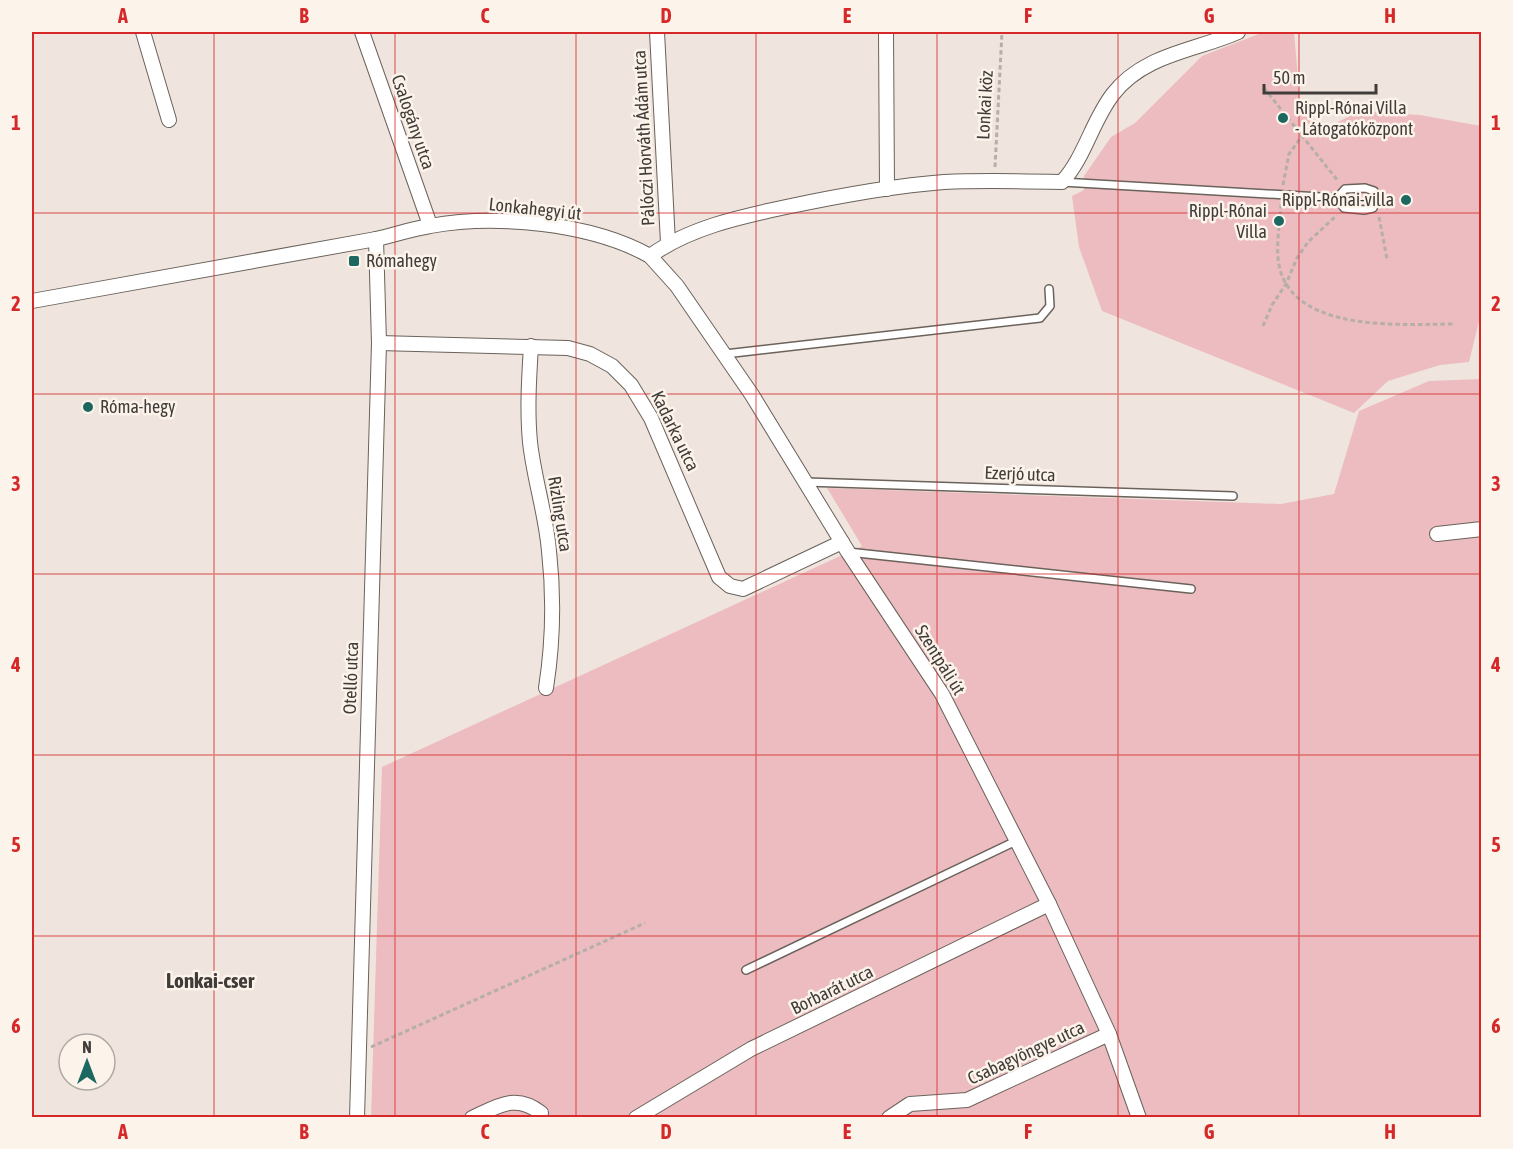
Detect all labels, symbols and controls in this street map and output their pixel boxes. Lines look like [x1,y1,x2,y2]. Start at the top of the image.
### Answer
text: A [117,4,128,27]
text: B [299,4,309,27]
text: C [481,4,490,27]
text: D [660,4,672,27]
text: E [843,4,852,27]
text: F [1024,4,1032,27]
text: G [1204,4,1215,27]
text: H [1384,4,1396,27]
street label: Pálóczi Horváth Ádám utca [628,50,659,226]
scale bar [1264,57,1376,95]
text: 50 m [1273,67,1305,88]
street label: Lonkai köz [972,69,997,140]
street label: Csalogány utca [387,72,440,172]
place label: Rippl-Rónai Villa - Látogatóközpont [1295,97,1413,139]
text: 1 [11,111,21,134]
marker: Rippl-Rónai Villa - Látogatóközpont [1276,111,1290,125]
text: 1 [1491,111,1501,134]
place label: Rippl-Rónai-villa [1282,189,1394,210]
street label: Lonkahegyi út [488,193,582,224]
marker: Rippl-Rónai-villa [1399,193,1413,207]
place label: Rippl-Rónai Villa [1189,200,1267,242]
marker: Rippl-Rónai Villa [1272,214,1286,228]
place label: Rómahegy [366,250,437,271]
marker: Rómahegy [347,254,361,268]
text: 2 [11,292,21,315]
text: 2 [1491,292,1501,315]
street label: Kadarka utca [647,387,704,474]
place label: Róma-hegy [100,396,175,417]
marker: Róma-hegy [81,400,95,414]
street label: Ezerjó utca [984,462,1056,485]
text: 3 [11,472,21,495]
text: 3 [1491,472,1501,495]
street label: Rizling utca [544,475,577,553]
street label: Szentpáli út [911,621,970,698]
street label: Otelló utca [339,641,362,715]
text: 4 [10,653,21,676]
text: 4 [1490,653,1501,676]
text: 5 [11,833,21,856]
text: 5 [1491,833,1501,856]
street label: Borbarát utca [787,961,876,1018]
district label: Lonkai-cser [166,968,255,992]
text: 6 [11,1014,21,1037]
text: 6 [1491,1014,1501,1037]
street label: Csabagyöngye utca [964,1016,1087,1089]
north arrow [57,1032,117,1092]
text: N [82,1038,92,1056]
text: A [117,1120,128,1143]
text: B [299,1120,309,1143]
text: C [481,1120,490,1143]
text: D [660,1120,672,1143]
text: E [843,1120,852,1143]
text: F [1024,1120,1032,1143]
text: G [1204,1120,1215,1143]
text: H [1384,1120,1396,1143]

